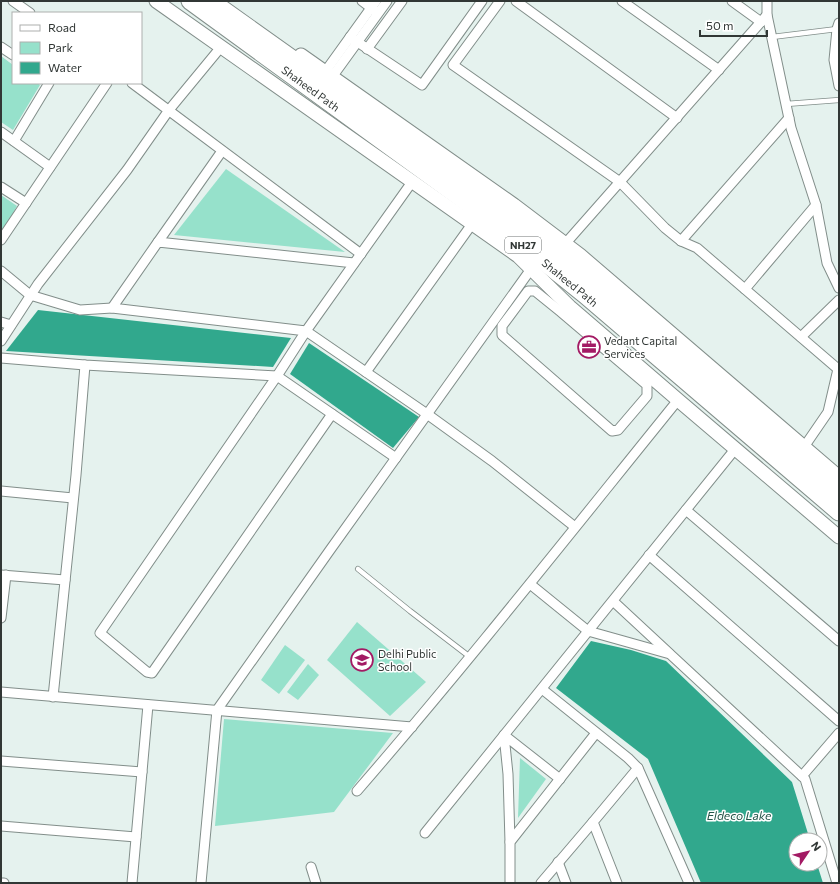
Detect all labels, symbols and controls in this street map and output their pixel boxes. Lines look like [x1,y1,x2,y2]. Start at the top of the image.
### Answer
legend [12,12,142,84]
scale bar [700,12,767,38]
text: 50 m [706,18,734,32]
text: Road [48,20,76,34]
text: Park [48,40,74,54]
text: Water [48,60,82,74]
street label: Shaheed Path [279,63,342,114]
road number: NH27 [505,237,541,253]
street label: Shaheed Path [539,256,601,309]
office icon: Vedant Capital Services [576,334,602,360]
place label: Vedant Capital Services [604,334,677,360]
school or university icon: Delhi Public School [349,647,375,673]
place label: Delhi Public School [378,647,437,673]
water label: Eldeco Lake [707,808,772,822]
north arrow [788,832,828,872]
text: N [809,839,824,853]

